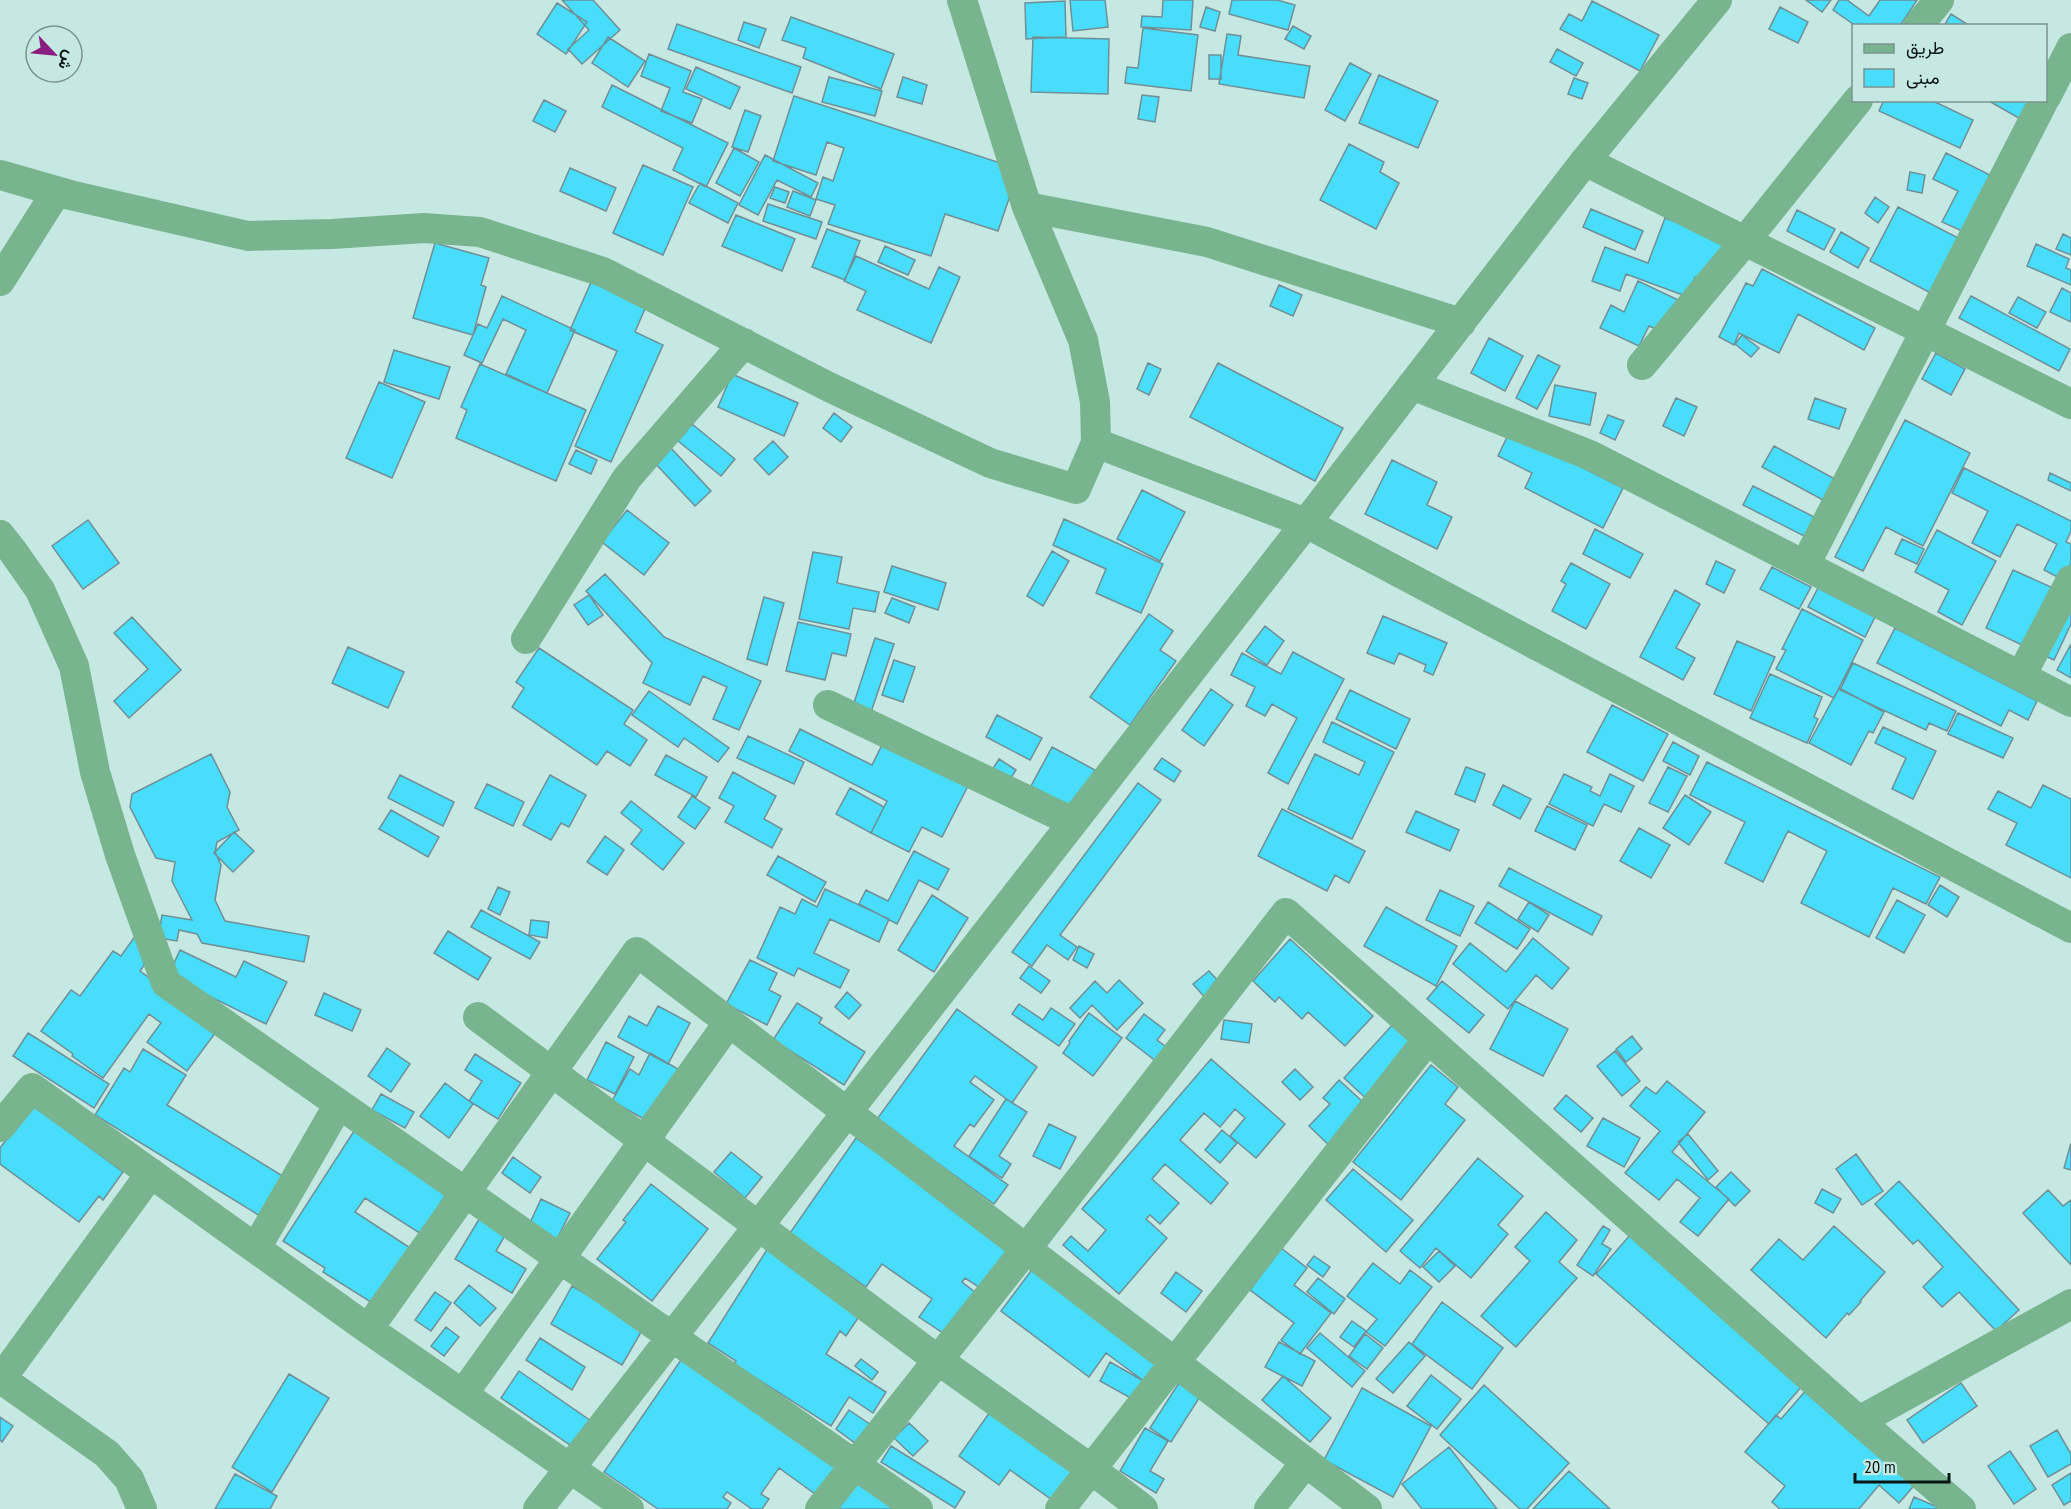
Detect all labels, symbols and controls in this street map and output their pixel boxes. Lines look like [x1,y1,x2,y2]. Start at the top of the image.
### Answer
north arrow [24,24,84,84]
legend [1852,24,2047,102]
text: طريق [1906,36,1944,59]
text: ش [54,48,81,74]
text: مبنى [1906,66,1940,89]
scale bar [1855,1446,1950,1484]
text: 20 m [1864,1455,1896,1478]

